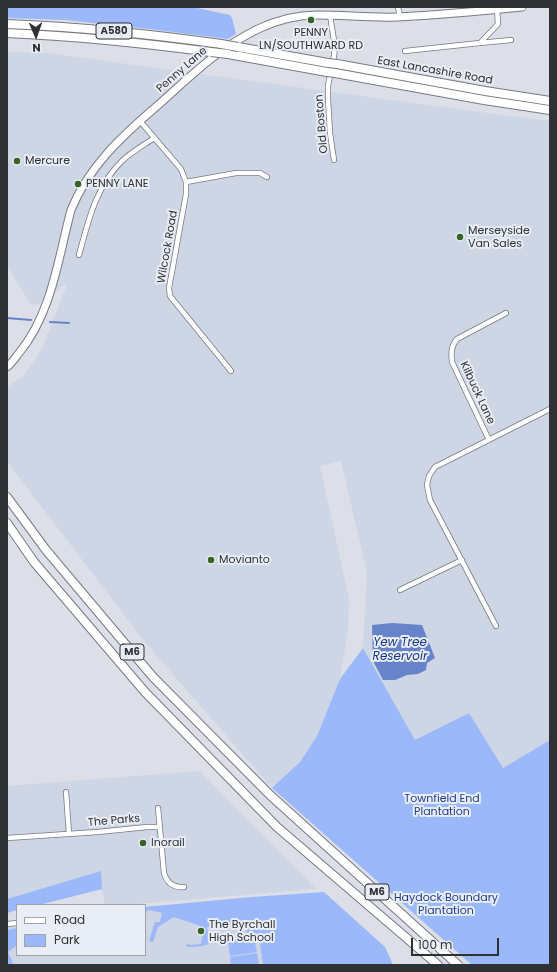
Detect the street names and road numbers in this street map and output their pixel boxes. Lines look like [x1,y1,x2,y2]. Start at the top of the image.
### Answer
road number: A580 [96,23,132,39]
street label: Penny Lane [154,45,210,95]
street label: East Lancashire Road [376,54,494,88]
street label: Old Boston [313,94,331,154]
street label: Wilcock Road [155,210,181,284]
street label: Kilbuck Lane [457,359,497,427]
road number: M6 [120,644,144,660]
street label: The Parks [87,812,141,830]
road number: M6 [365,884,389,900]

